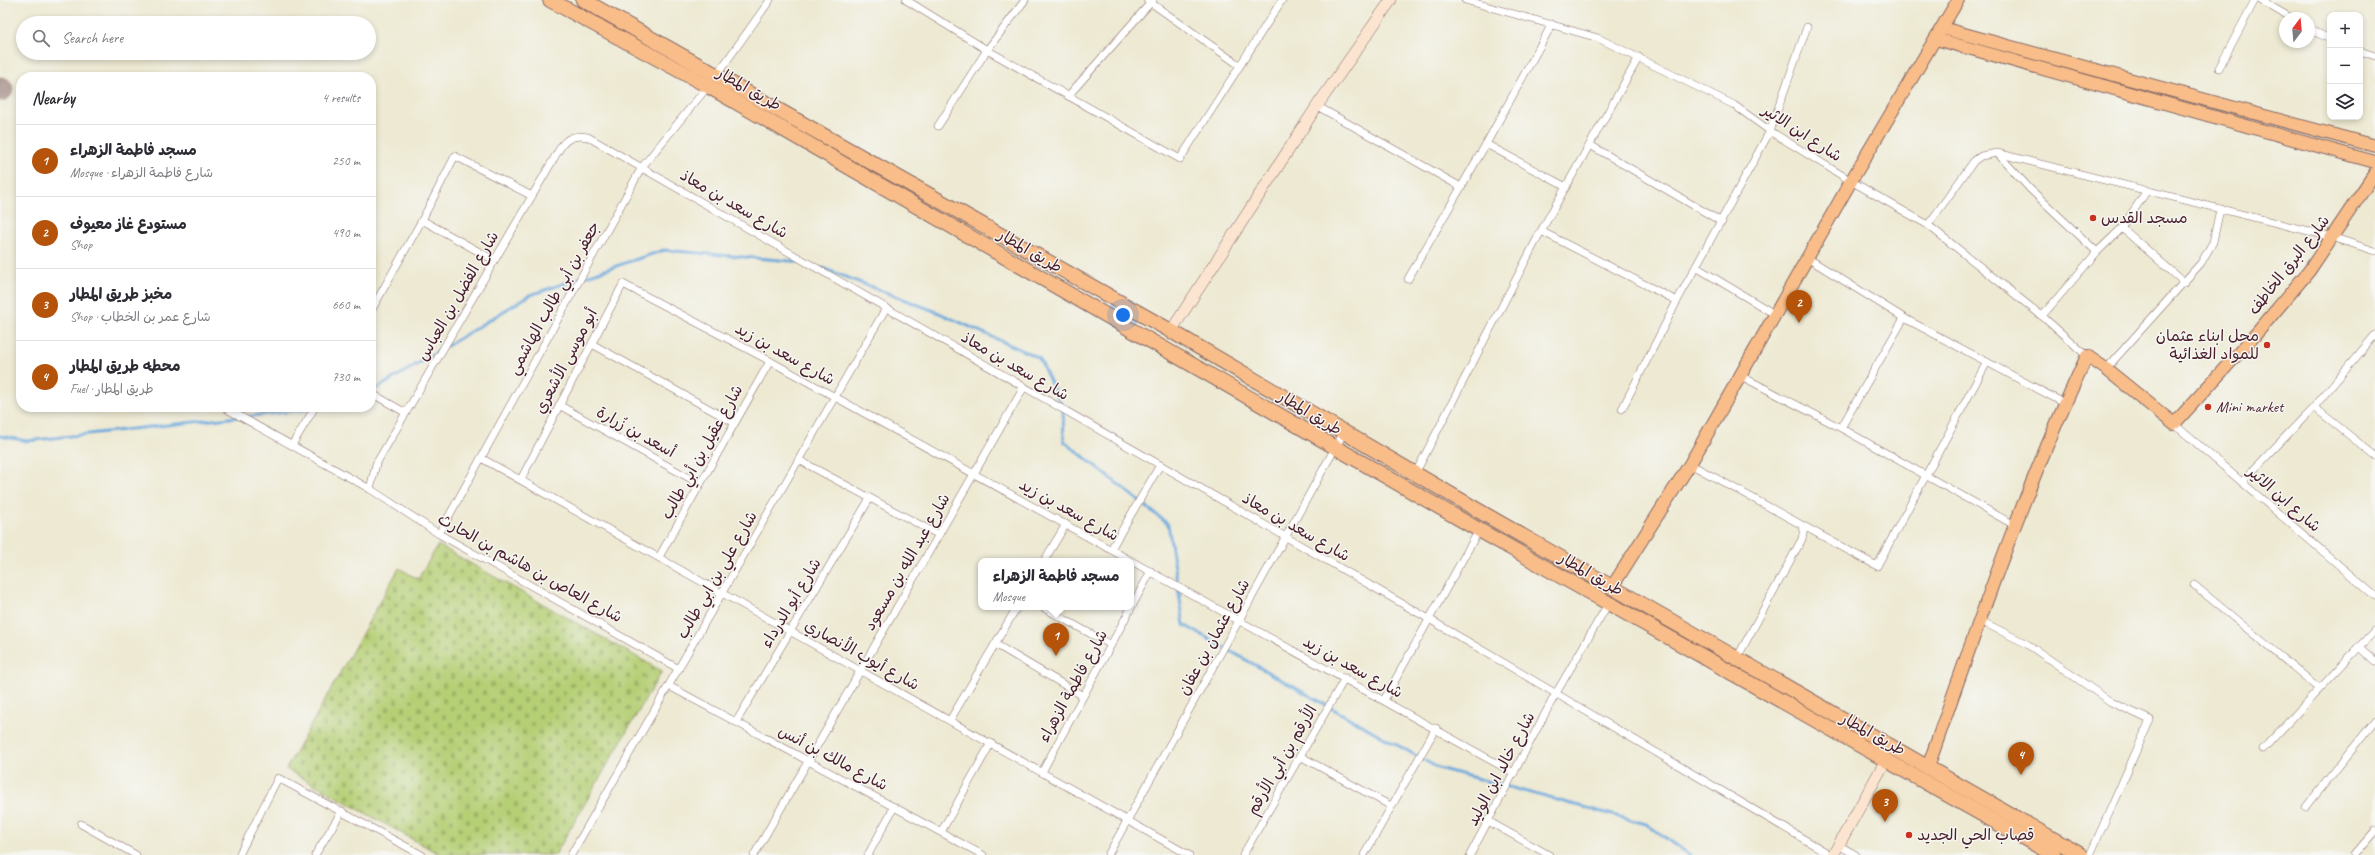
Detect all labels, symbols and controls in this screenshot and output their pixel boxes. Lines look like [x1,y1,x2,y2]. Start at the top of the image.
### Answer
north arrow [2279,12,2315,48]
map controls [2327,12,2363,120]
button: + [2327,12,2363,48]
search box [16,16,376,60]
icon: search [30,27,52,49]
text: Search here [62,29,123,48]
button: − [2327,48,2363,84]
street label: طريق المطار [712,62,785,115]
button: layers [2327,84,2363,120]
text: Nearby [32,88,75,109]
text: 4 results [322,90,360,106]
street label: شارع ابن الاثير [1756,99,1846,167]
text: مسجد فاطمة الزهراء [70,141,197,160]
text: 1 [42,153,48,169]
text: 250 m [332,153,360,169]
text: Mosque · شارع فاطمة الزهراء [70,165,213,181]
street label: شارع سعد بن معاذ [676,165,791,244]
place label: مسجد القدس [2101,208,2188,228]
street label: شارع البرق الخاطف [2244,211,2335,319]
marker: مسجد القدس [2088,213,2098,223]
text: مستودع غاز معيوف [70,215,187,234]
street label: جعفر بن أبي طالب الهاشمي [503,218,608,380]
street label: طريق المطار [993,224,1066,277]
text: 2 [42,225,48,241]
text: 490 m [332,225,360,241]
street label: شارع الفضل بن العباس [413,228,504,365]
text: Shop [70,237,92,253]
text: مخبز طريق المطار [70,285,172,304]
pin: 2 [1786,290,1812,323]
text: 3 [42,297,48,313]
text: 660 m [332,297,360,313]
street label: أبو موسى الأشعري [529,305,603,417]
your location [1113,305,1133,325]
text: Shop · شارع عمر بن الخطاب [70,309,211,325]
street label: شارع سعد بن زيد [731,318,838,391]
place label: محل ابناء عثمان للمواد الغذائية [2156,326,2259,364]
street label: شارع سعد بن معاذ [957,327,1072,406]
marker: محل ابناء عثمان للمواد الغذائية [2262,340,2272,350]
text: محطه طريق المطار [70,357,180,376]
text: 4 [42,369,48,385]
text: 730 m [332,369,360,385]
text: Fuel · طريق المطار [70,381,153,397]
street label: شارع عقيل بن أبي طالب [657,381,751,525]
street label: طريق المطار [1273,385,1346,440]
place label: Mini market [2216,397,2285,417]
street label: أسعد بن زُرارة [593,402,679,462]
marker: Mini market [2203,402,2213,412]
street label: شارع ابن الاثير [2241,460,2325,537]
street label: شارع سعد بن زيد [1015,474,1122,547]
street label: شارع سعد بن معاذ [1238,488,1353,567]
street label: شارع عبد الله بن مسعود [860,490,955,635]
street label: شارع علي بن ابي طالب [672,508,765,644]
street label: شارع العاص بن هاشم بن الحارث [433,509,626,629]
street label: طريق المطار [1554,547,1627,600]
street label: شارع أبو الدرداء [756,554,826,652]
popup [978,558,1134,610]
text: مسجد فاطمة الزهراء [993,567,1119,586]
street label: شارع عثمان بن عفان [1174,575,1255,699]
text: Mosque [993,589,1025,605]
street label: شارع أيوب الأنصاري [801,614,923,696]
pin: 1 [1043,623,1069,656]
street label: شارع فاطمة الزهراء [1034,626,1113,746]
street label: شارع سعد بن زيد [1299,631,1406,704]
street label: الأرقم بن أبي الأرقم [1242,701,1325,821]
street label: طريق المطار [1835,707,1909,760]
street label: شارع خالد ابن الوليد [1463,709,1540,830]
street label: شارع مالك بن أنس [774,721,891,796]
pin: 4 [2008,742,2034,775]
pin: 3 [1872,789,1898,822]
place label: قصاب الحي الجديد [1917,825,2034,849]
marker: قصاب الحي الجديد [1904,830,1914,840]

